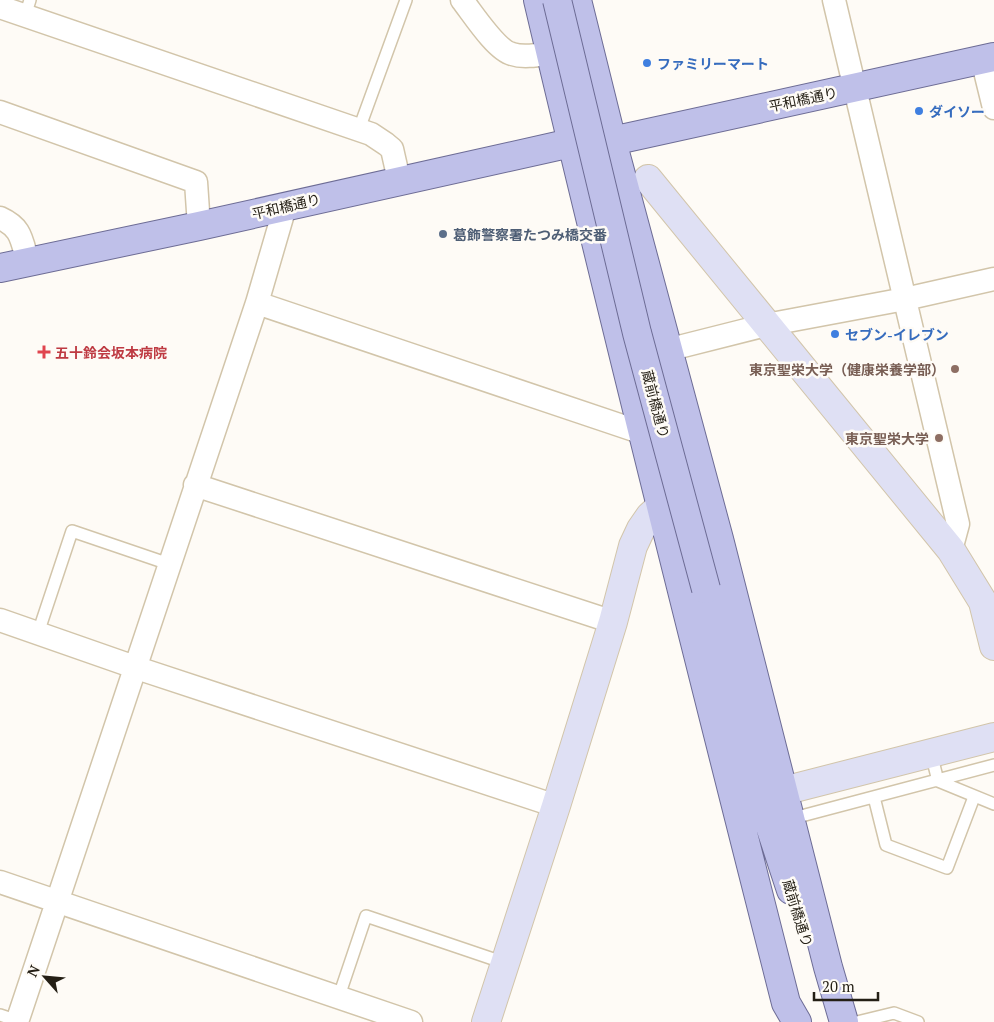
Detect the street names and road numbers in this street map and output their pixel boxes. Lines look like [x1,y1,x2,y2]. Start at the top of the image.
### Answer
street label: 平和橋通り [767,82,839,116]
street label: 平和橋通り [250,189,322,223]
street label: 蔵前橋通り [638,368,674,440]
street label: 蔵前橋通り [779,877,817,949]

